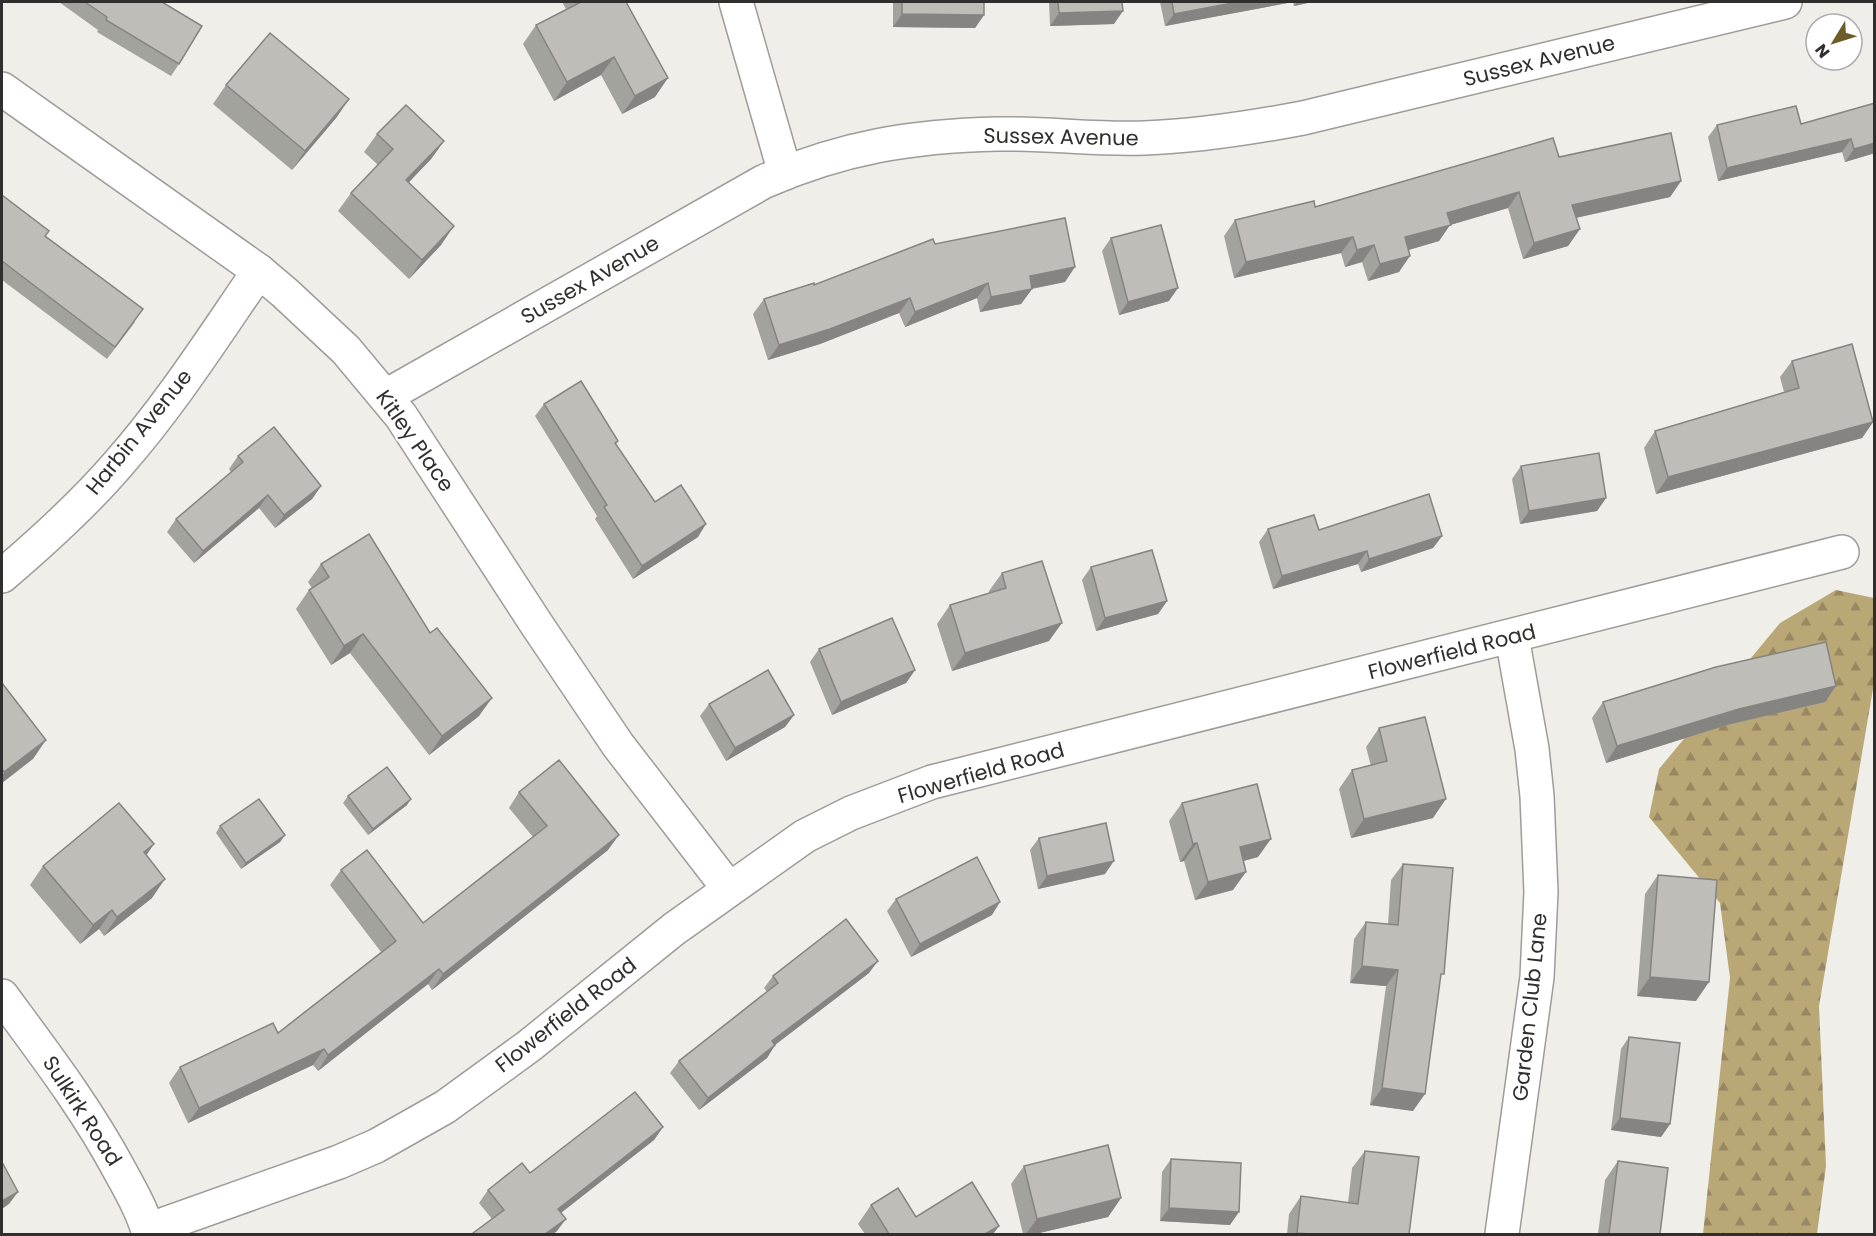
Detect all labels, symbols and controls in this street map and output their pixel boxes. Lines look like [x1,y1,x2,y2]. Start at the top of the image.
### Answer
north arrow [1804,12,1864,72]
street label: Sussex Avenue [1460,28,1618,93]
text: N [1810,39,1835,63]
street label: Sussex Avenue [983,121,1139,152]
street label: Sussex Avenue [515,228,664,331]
street label: Harbin Avenue [79,363,198,501]
street label: Kitley Place [370,384,461,497]
street label: Flowerfield Road [1365,617,1539,686]
street label: Flowerfield Road [894,735,1067,810]
street label: Garden Club Lane [1505,911,1554,1102]
street label: Flowerfield Road [489,950,642,1079]
street label: Sulkirk Road [36,1050,129,1171]

